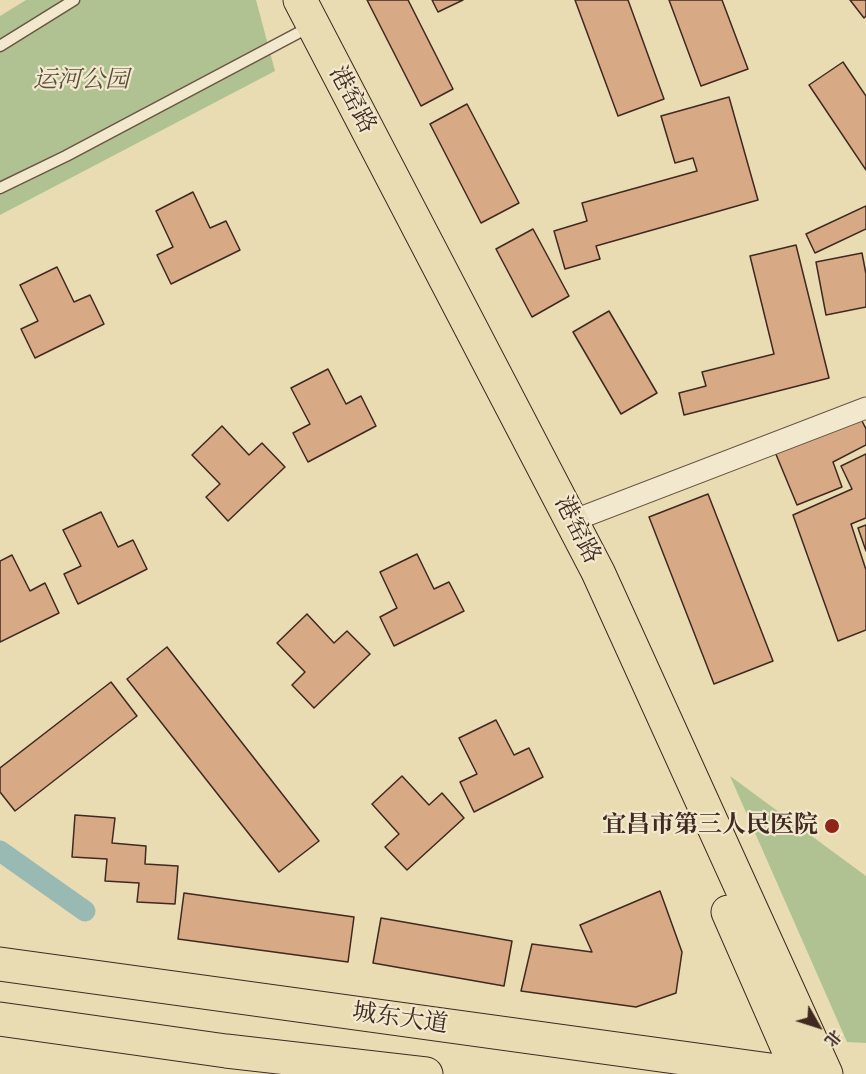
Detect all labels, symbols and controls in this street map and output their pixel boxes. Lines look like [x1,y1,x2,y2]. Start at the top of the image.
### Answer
street label: 港窑路 [322,61,382,139]
park label: 运河公园 [33,67,129,95]
street label: 港窑路 [548,491,606,569]
place label: 宜昌市第三人民医院 [602,812,818,840]
marker: 宜昌市第三人民医院 [823,817,841,835]
north arrow [788,996,848,1056]
street label: 城东大道 [350,998,450,1040]
text: 北 [821,1026,843,1049]

